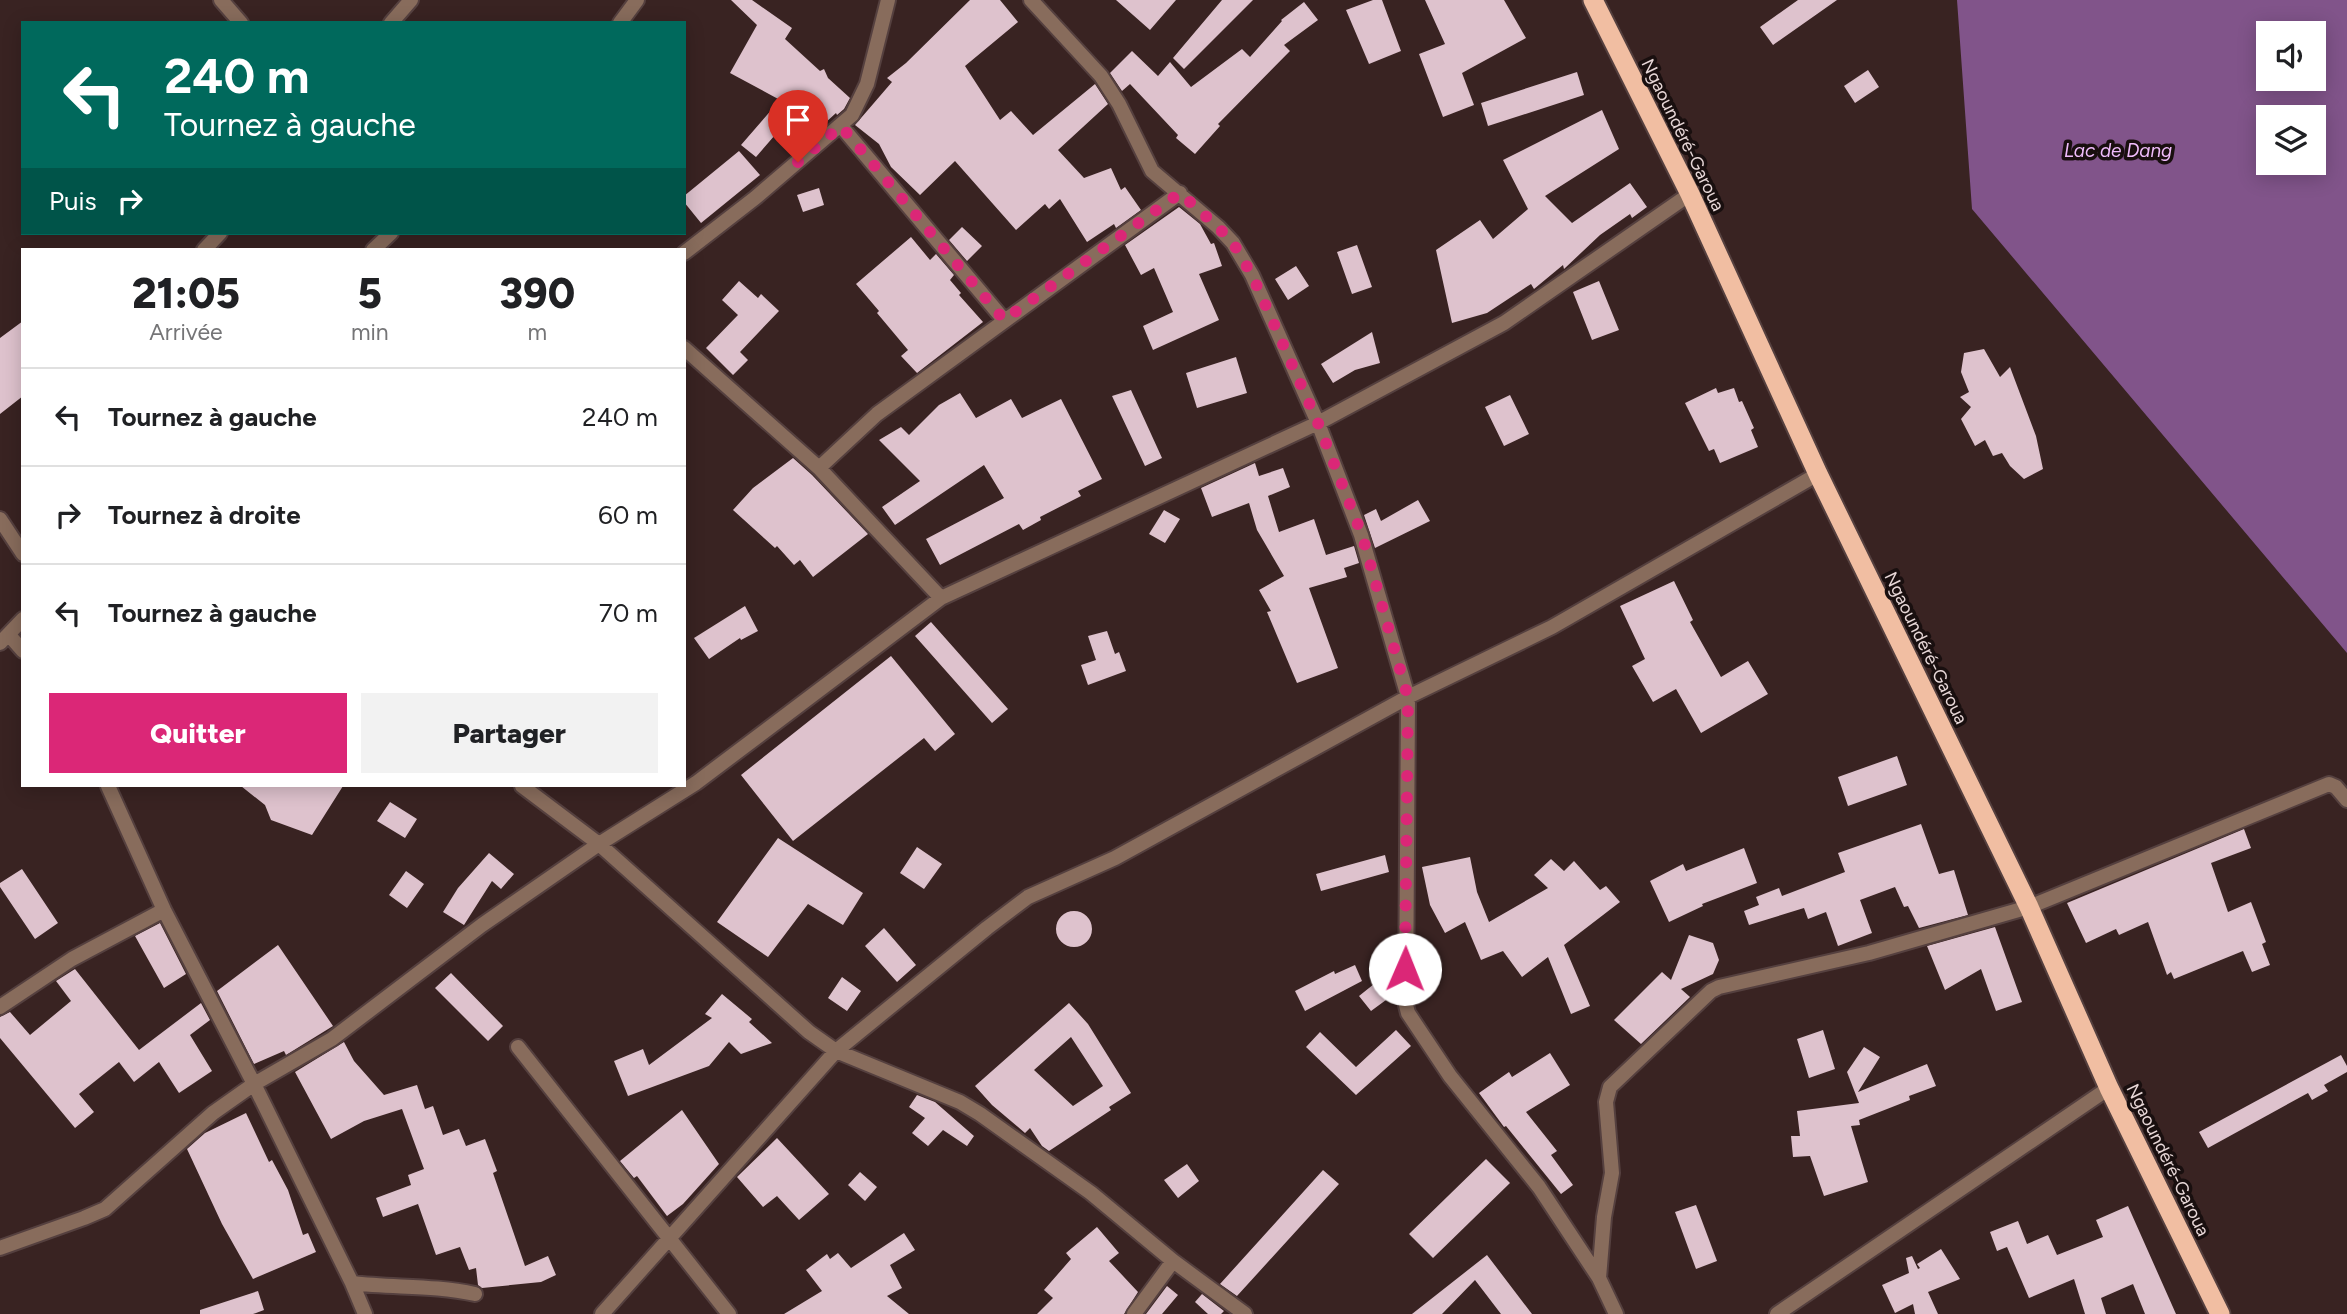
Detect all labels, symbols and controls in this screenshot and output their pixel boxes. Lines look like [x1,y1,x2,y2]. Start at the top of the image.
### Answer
map controls [2256,21,2326,175]
button: sound [2256,21,2326,91]
text: 240 m [164,46,310,105]
icon: left [49,49,140,140]
street label: Ngaoundéré-Garoua [1637,55,1729,215]
pin [768,90,828,162]
icon: arrive [779,101,817,139]
button: layers [2256,105,2326,175]
text: Tournez à gauche [164,106,416,144]
water label: Lac de Dang [2064,139,2172,162]
icon: right [111,182,149,220]
text: Puis [49,185,97,217]
text: 21:05 [132,268,240,319]
text: 5 [358,268,382,319]
text: 390 [500,268,575,319]
text: Arrivée [149,318,223,346]
text: min [351,318,389,346]
text: m [528,318,547,346]
icon: left [49,398,87,436]
text: Tournez à gauche [108,401,317,433]
text: 240 m [582,401,658,433]
icon: right [49,496,87,534]
text: Tournez à droite [108,499,301,531]
text: 60 m [598,499,658,531]
street label: Ngaoundéré-Garoua [1880,568,1972,728]
icon: left [49,594,87,632]
text: Tournez à gauche [108,597,317,629]
text: 70 m [599,597,658,629]
button: Quitter [49,693,347,773]
button: Partager [361,693,658,773]
position arrow [1368,932,1442,1006]
street label: Ngaoundéré-Garoua [2122,1080,2214,1240]

